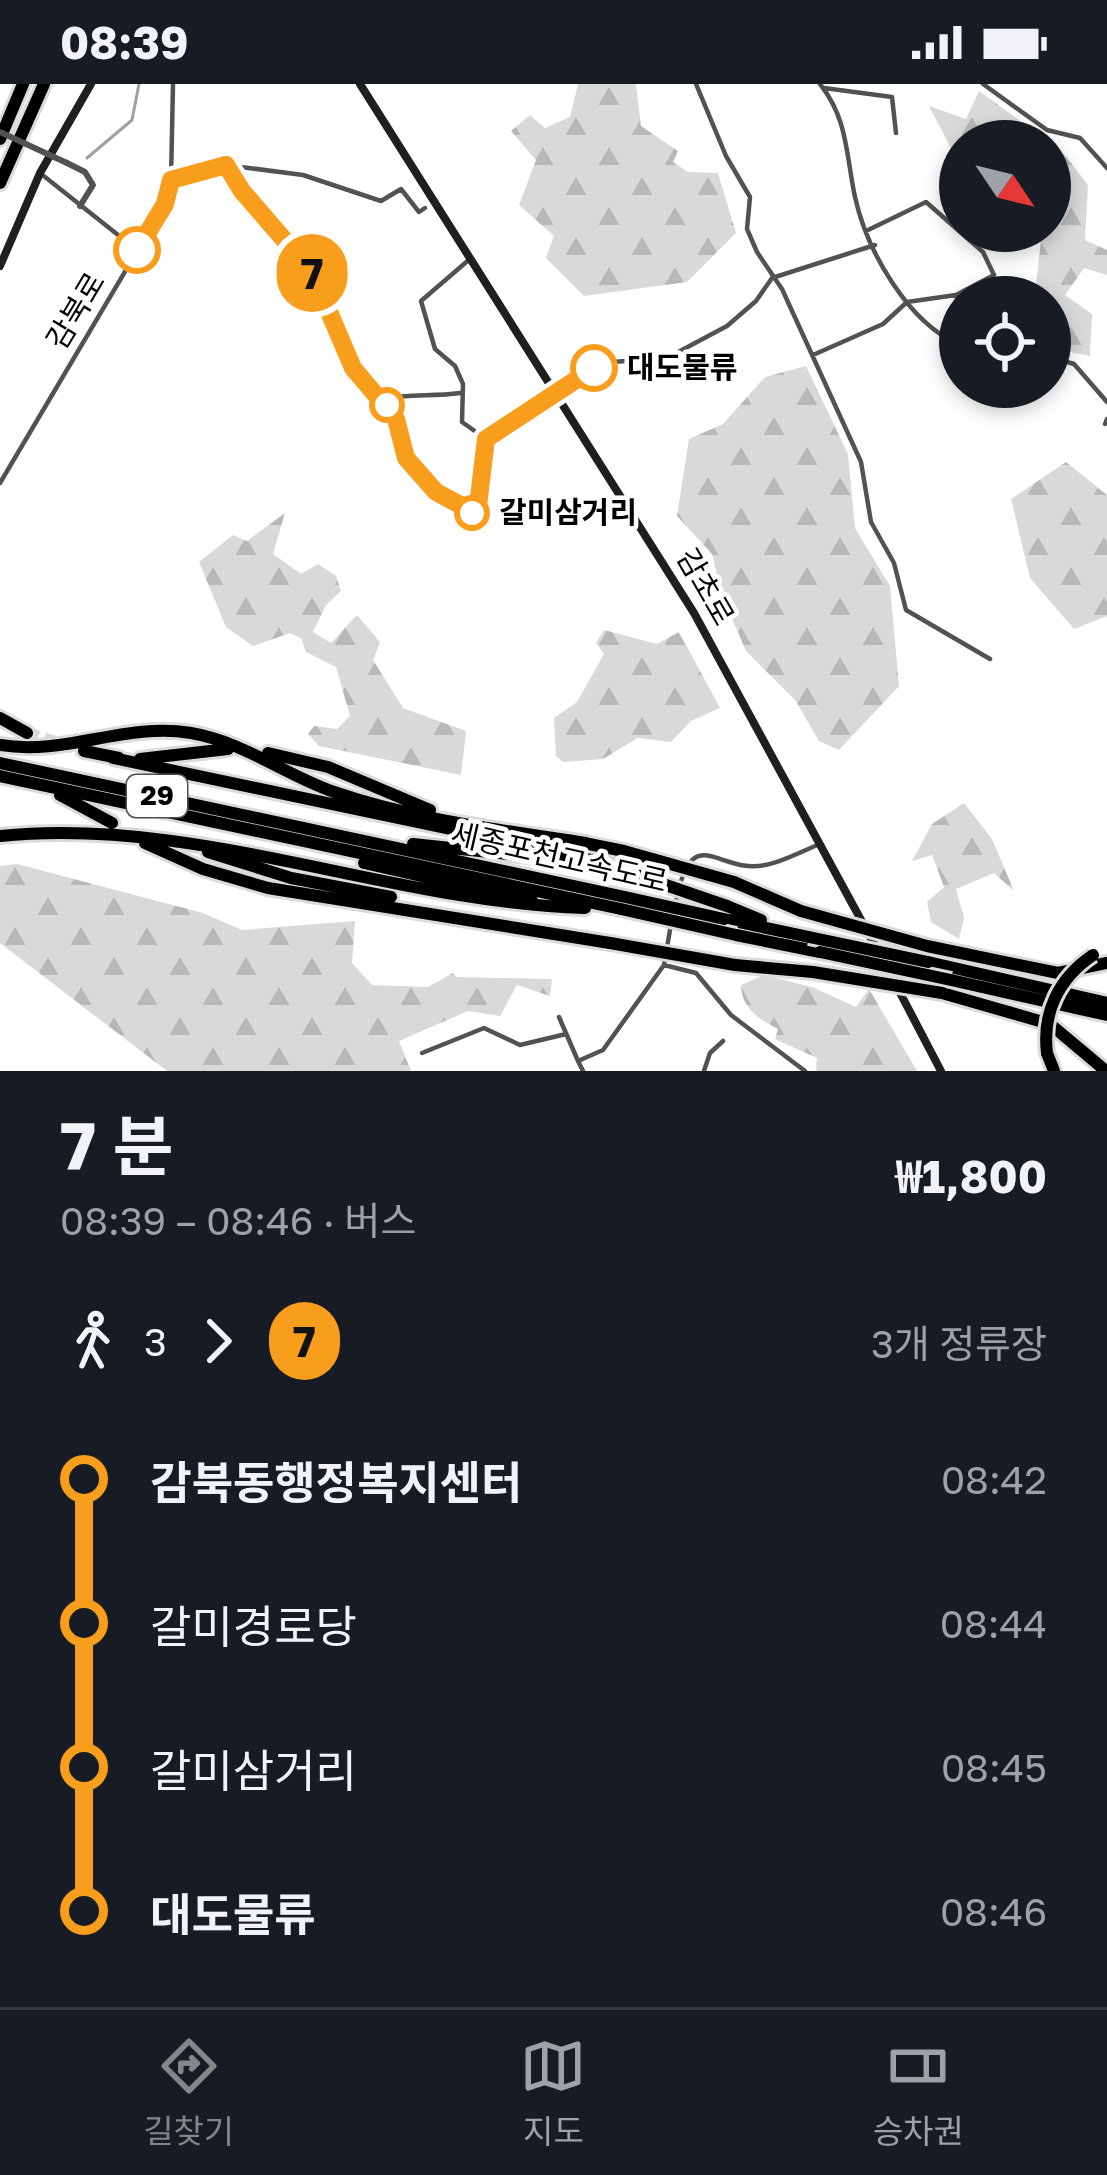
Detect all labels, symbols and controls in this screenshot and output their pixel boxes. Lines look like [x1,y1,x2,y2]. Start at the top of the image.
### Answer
text: 08:39 [60,15,188,69]
north arrow [939,120,1071,252]
map controls [939,120,1071,408]
unlabelled marker [115,228,159,272]
line badge: 7 [273,234,351,312]
text: 7 [301,248,323,298]
street label: 감북로 [38,266,112,355]
button: locate [939,276,1071,408]
marker: 대도물류 [572,346,616,390]
place label: 대도물류 [627,349,737,385]
unlabelled marker [371,389,403,421]
place label: 갈미삼거리 [499,494,637,530]
marker: 갈미삼거리 [456,497,488,529]
street label: 감초로 [670,542,742,631]
road number: 29 [127,775,187,817]
street label: 세종포천고속도로 [448,815,671,899]
text: 7 분 [60,1105,173,1185]
text: ₩1,800 [896,1149,1047,1203]
text: 08:39 – 08:46 · 버스 [60,1197,416,1244]
icon: walk [60,1308,126,1374]
icon: forward [185,1308,251,1374]
text: 7 [293,1316,316,1366]
text: 3 [144,1318,167,1365]
text: 3개 정류장 [871,1320,1047,1367]
text: 감북동행정복지센터 [150,1455,523,1509]
text: 08:42 [941,1456,1047,1503]
text: 갈미경로당 [150,1599,357,1653]
text: 08:44 [940,1600,1047,1647]
text: 갈미삼거리 [150,1743,357,1797]
text: 08:45 [941,1744,1047,1791]
text: 대도물류 [150,1887,316,1941]
text: 08:46 [940,1888,1047,1935]
tab: 길찾기 [143,2033,234,2153]
tab: 지도 [520,2033,586,2153]
tab: 승차권 [873,2033,964,2153]

